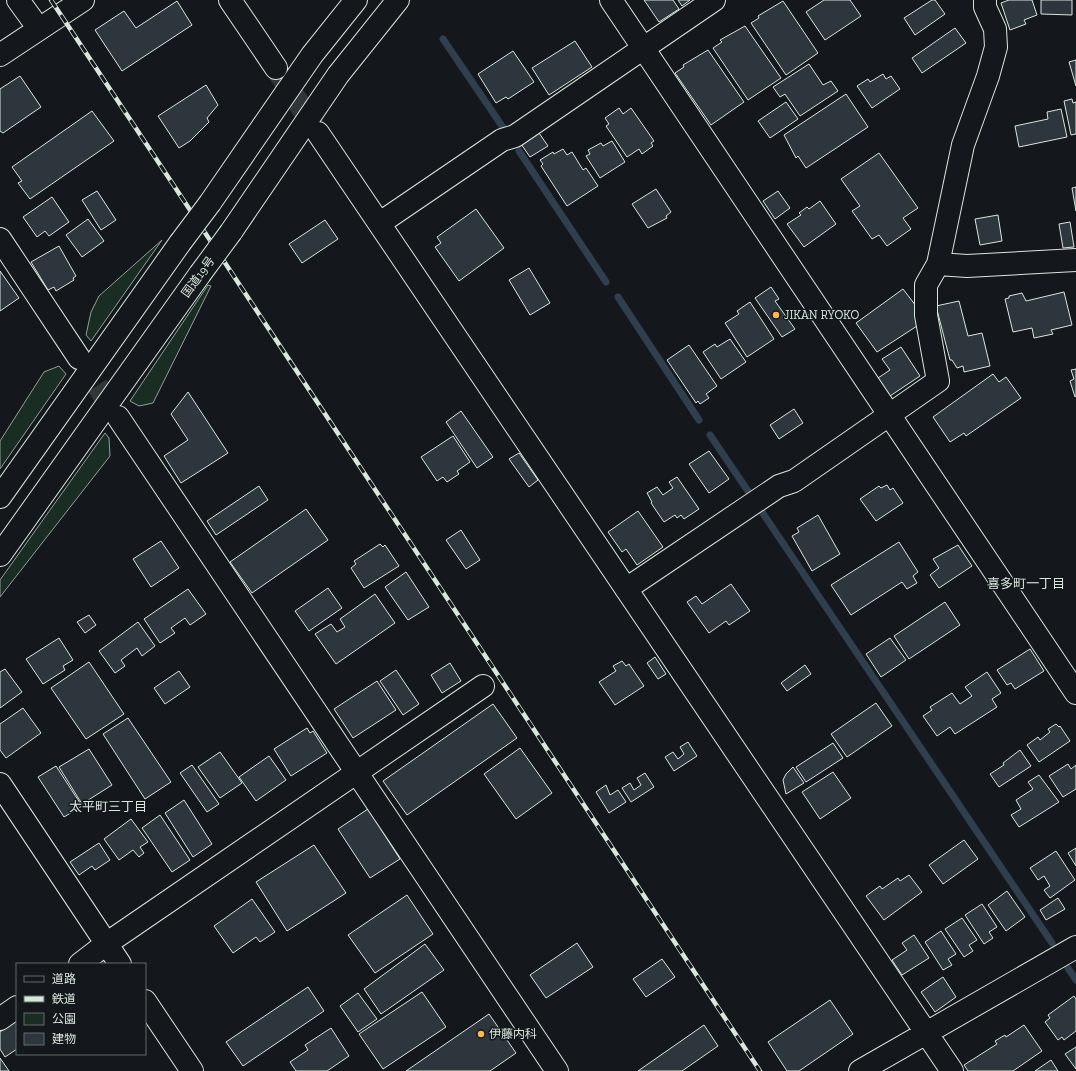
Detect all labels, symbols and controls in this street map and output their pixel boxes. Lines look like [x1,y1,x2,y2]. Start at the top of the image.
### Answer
street label: 国道19号 [179,254,217,300]
place label: JIKAN RYOKO [784,308,859,322]
marker: JIKAN RYOKO [771,310,781,320]
district label: 喜多町一丁目 [987,576,1065,591]
district label: 太平町三丁目 [69,799,147,814]
legend [16,963,146,1055]
text: 道路 [52,972,76,986]
text: 鉄道 [52,992,76,1006]
text: 公園 [52,1012,76,1026]
place label: 伊藤内科 [489,1027,537,1041]
marker: 伊藤内科 [476,1029,486,1039]
text: 建物 [52,1032,76,1046]

